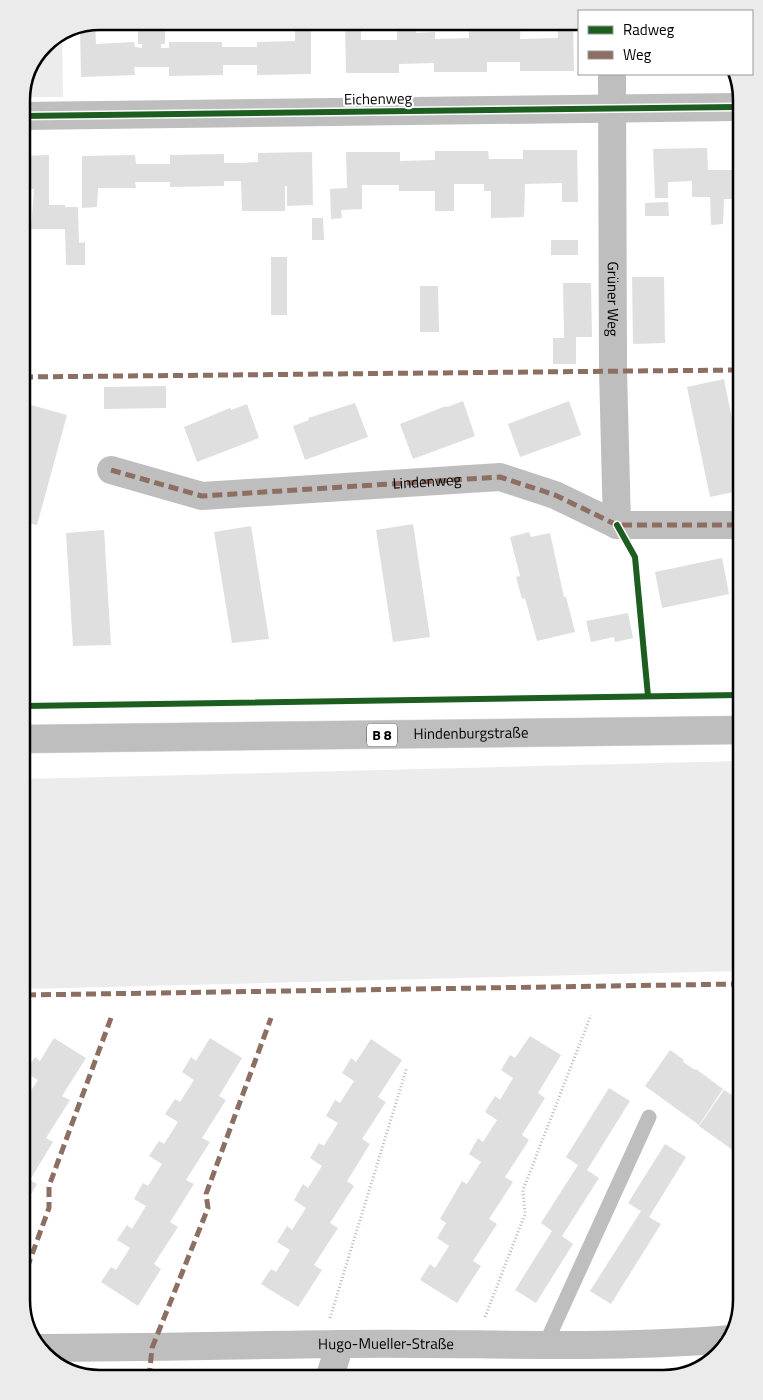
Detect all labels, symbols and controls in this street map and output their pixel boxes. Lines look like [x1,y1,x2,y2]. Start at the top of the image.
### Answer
legend [578,10,753,75]
text: Radweg [623,18,675,41]
text: Weg [623,43,652,66]
street label: Eichenweg [344,86,413,111]
street label: Grüner Weg [602,262,625,337]
street label: Lindenweg [392,467,462,495]
street label: Hindenburgstraße [413,721,529,745]
road number: B 8 [367,724,397,746]
street label: Hugo-Mueller-Straße [318,1332,454,1355]

